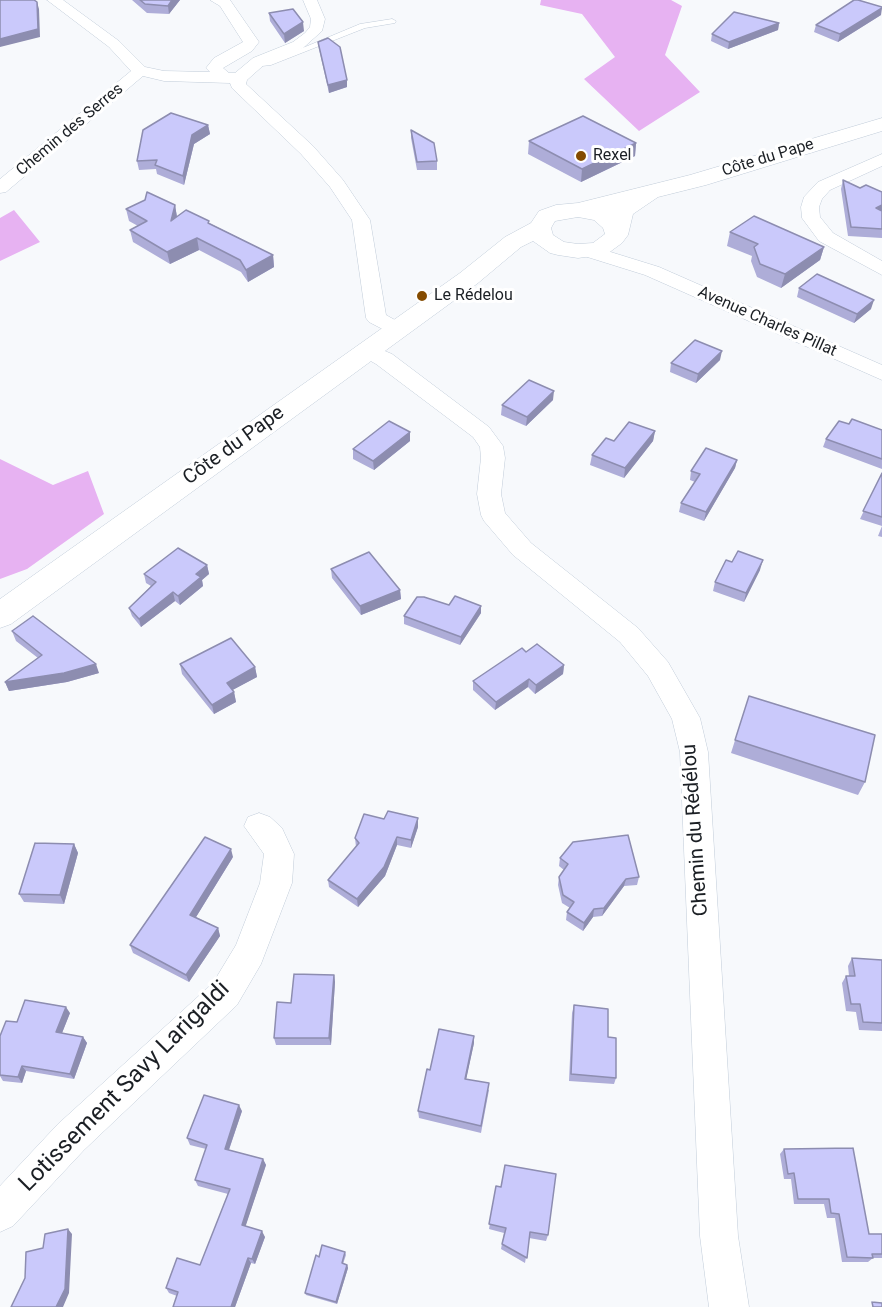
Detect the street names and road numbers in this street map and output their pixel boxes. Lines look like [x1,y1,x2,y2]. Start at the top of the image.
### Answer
street label: Chemin des Serres [13,80,127,180]
street label: Côte du Pape [720,135,816,181]
street label: Avenue Charles Pillat [695,283,839,361]
street label: Côte du Pape [179,401,289,491]
street label: Chemin du Rédélou [678,743,714,917]
street label: Lotissement Savy Larigaldi [14,976,236,1198]

